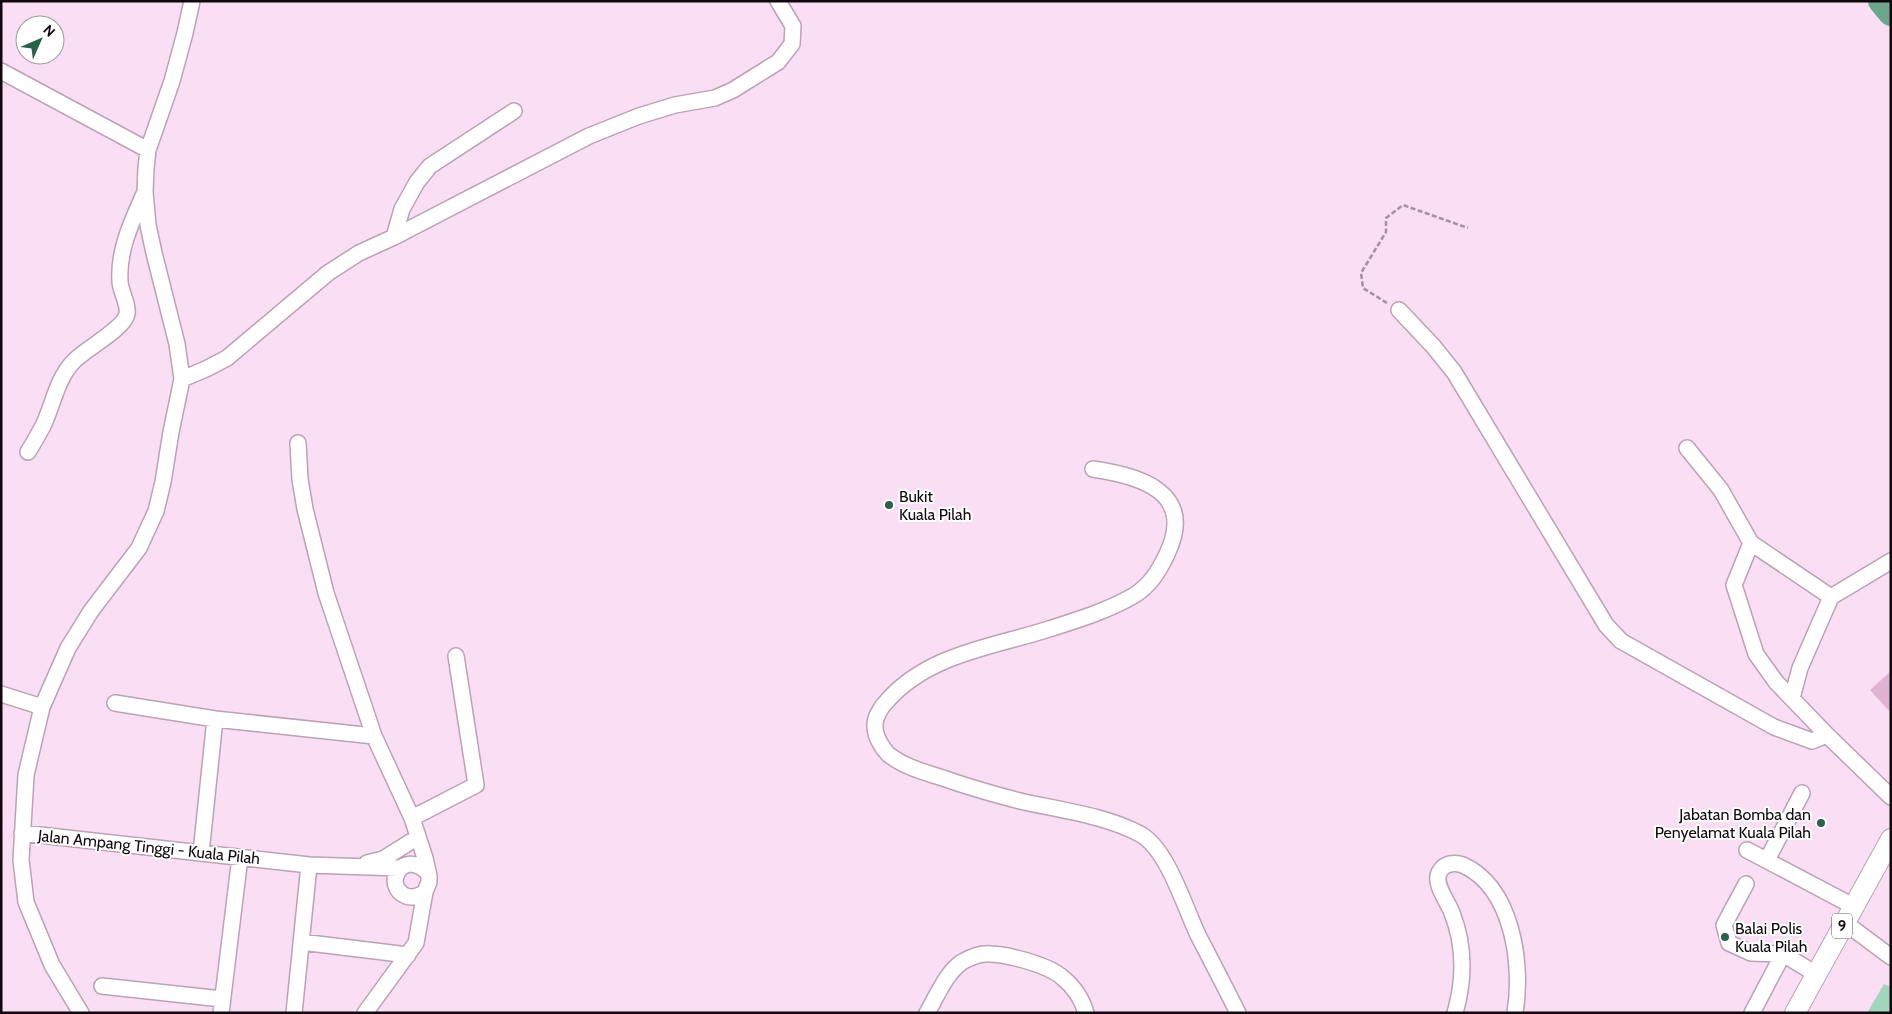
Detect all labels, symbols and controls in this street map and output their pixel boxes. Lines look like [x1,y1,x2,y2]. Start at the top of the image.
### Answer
north arrow [15,15,65,65]
text: N [39,21,59,41]
place label: Bukit Kuala Pilah [899,487,971,524]
marker: Bukit Kuala Pilah [883,499,895,511]
place label: Jabatan Bomba dan Penyelamat Kuala Pilah [1655,805,1811,842]
marker: Jabatan Bomba dan Penyelamat Kuala Pilah [1815,817,1827,829]
street label: Jalan Ampang Tinggi - Kuala Pilah [36,826,261,868]
road number: 9 [1832,914,1852,938]
place label: Balai Polis Kuala Pilah [1735,919,1807,956]
marker: Balai Polis Kuala Pilah [1719,931,1731,943]

